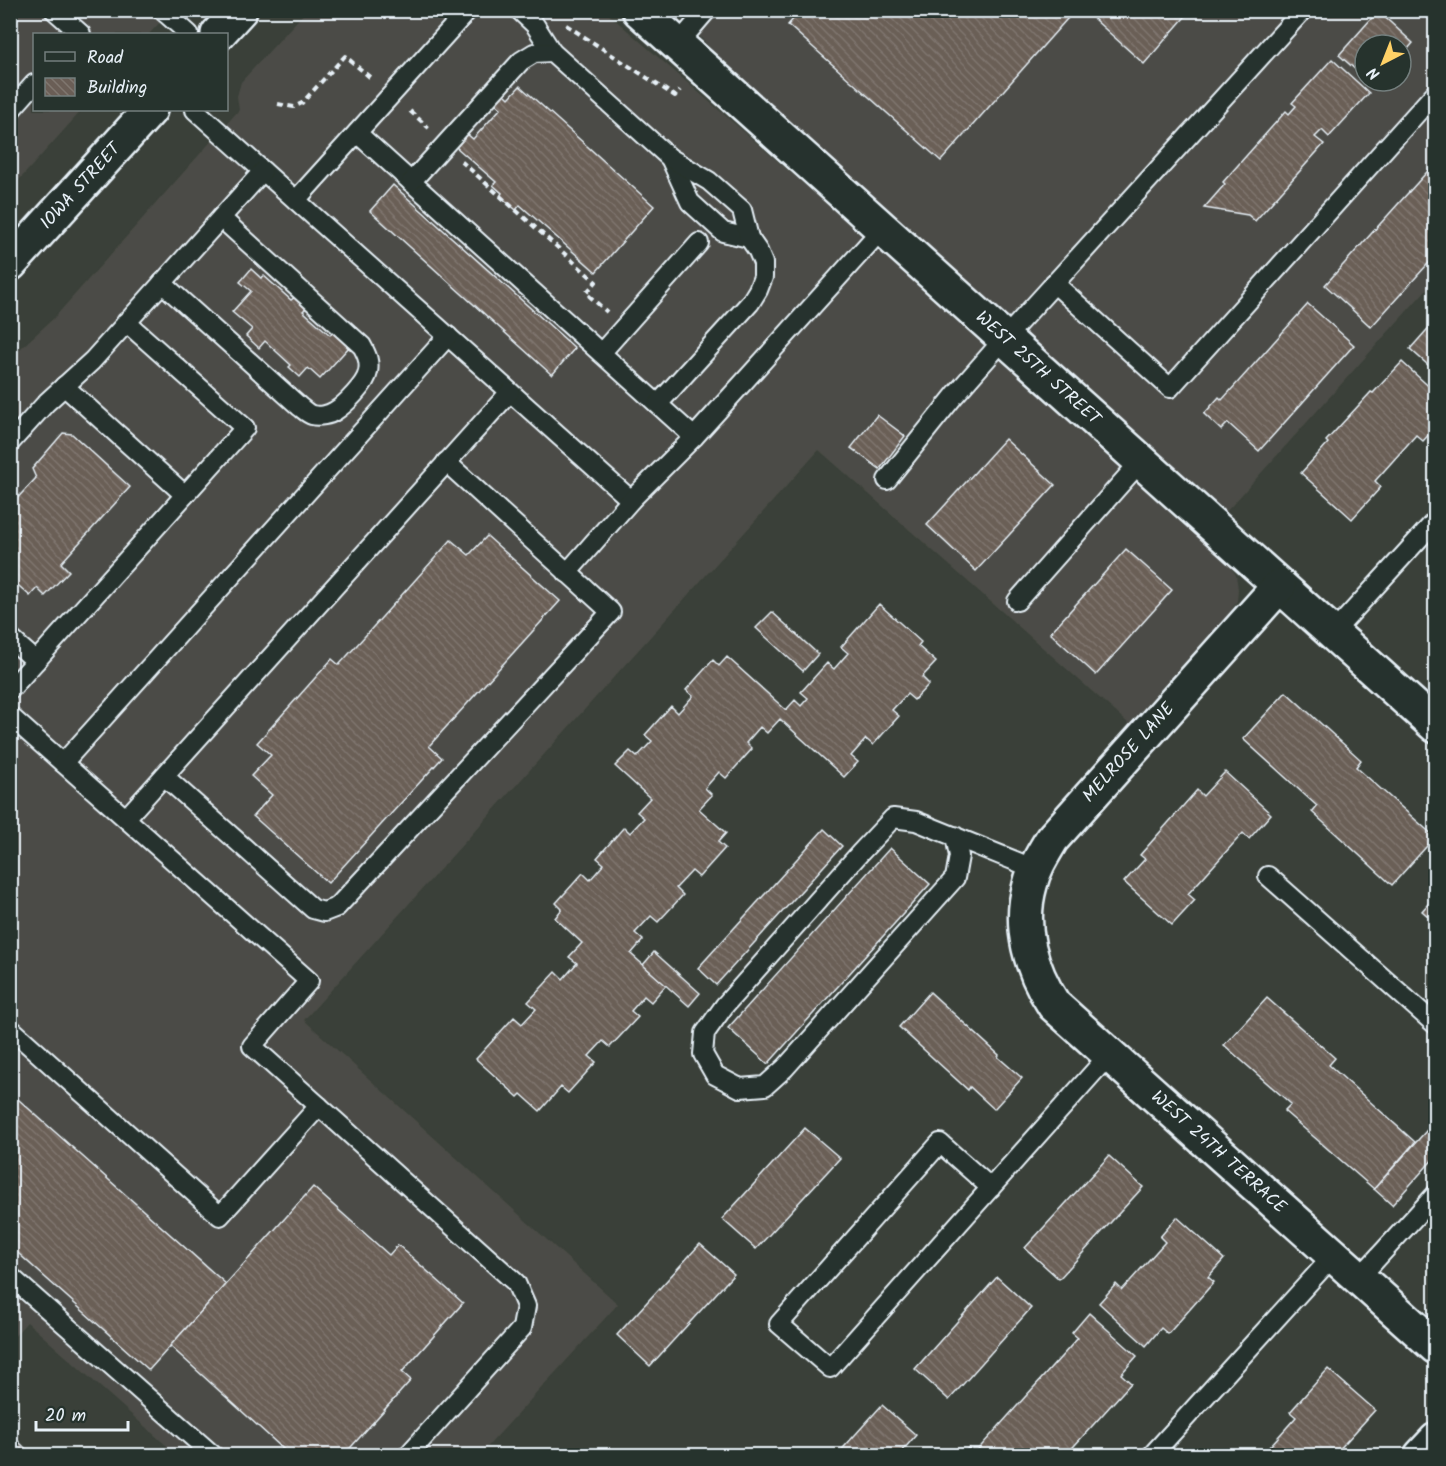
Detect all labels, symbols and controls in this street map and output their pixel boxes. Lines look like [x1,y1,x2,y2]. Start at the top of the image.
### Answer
legend [33,33,228,111]
north arrow [1353,33,1413,93]
text: Road [87,44,124,73]
text: N [1362,60,1386,86]
text: Building [87,74,147,103]
street label: IOWA STREET [33,135,129,237]
street label: WEST 25TH STREET [968,304,1108,434]
street label: MELROSE LANE [1076,696,1183,810]
street label: WEST 24TH TERRACE [1144,1083,1293,1221]
scale bar [36,1394,128,1432]
text: 20 m [45,1402,86,1431]

